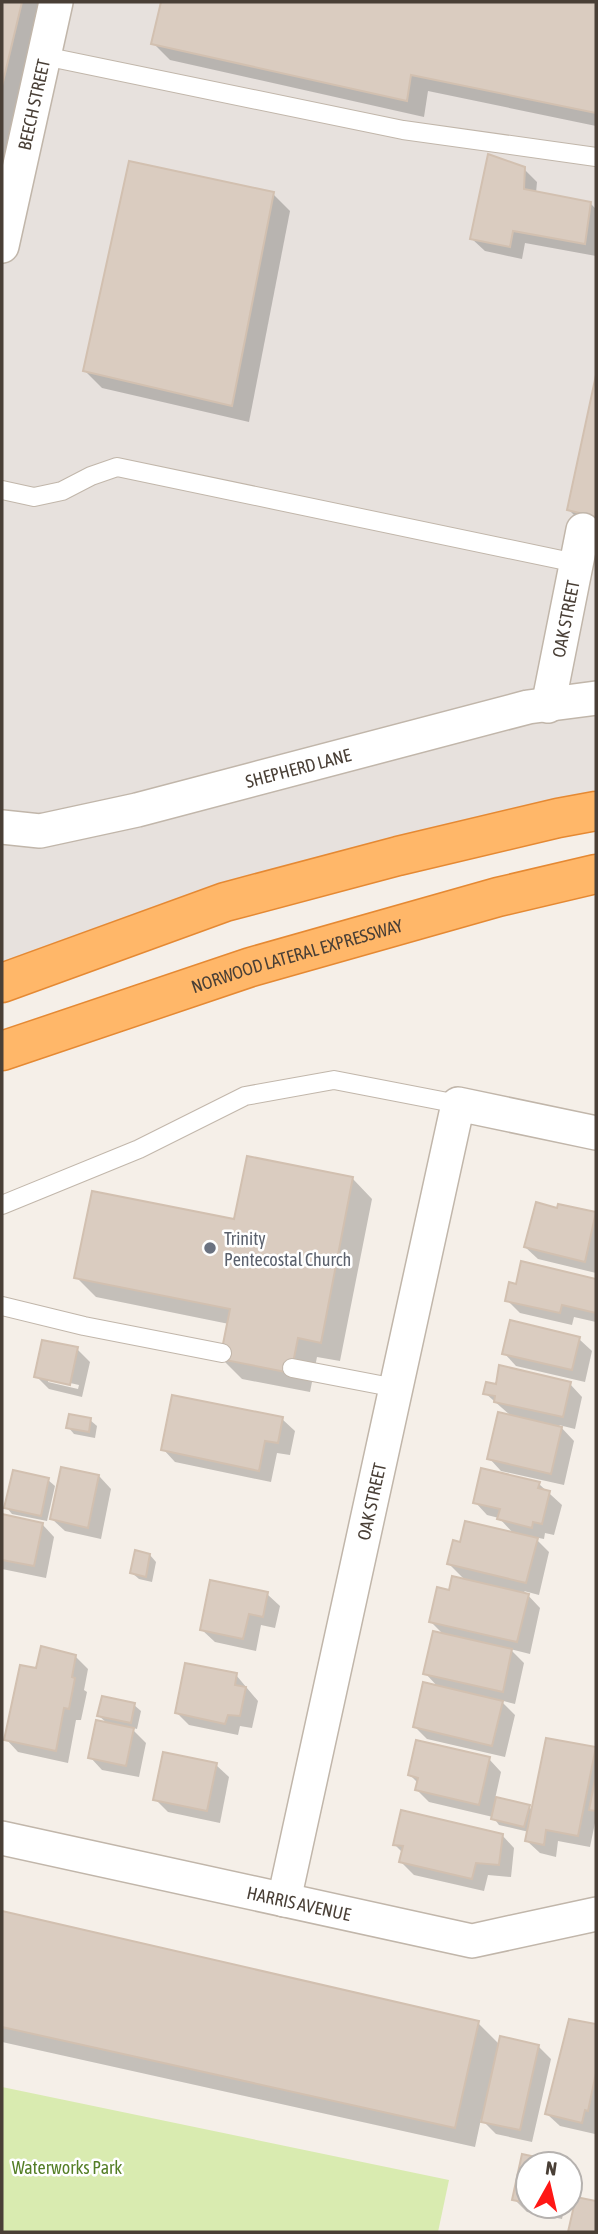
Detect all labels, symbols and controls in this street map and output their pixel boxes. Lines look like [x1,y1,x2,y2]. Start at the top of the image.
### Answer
street label: BEECH STREET [13,57,54,152]
street label: OAK STREET [547,578,583,659]
street label: SHEPHERD LANE [243,744,353,792]
street label: NORWOOD LATERAL EXPRESSWAY [188,914,405,997]
place label: Trinity Pentecostal Church [224,1228,351,1270]
marker: Trinity Pentecostal Church [202,1240,218,1256]
street label: OAK STREET [353,1461,390,1542]
street label: HARRIS AVENUE [245,1881,353,1925]
north arrow [514,2150,584,2220]
text: N [544,2156,558,2180]
park label: Waterworks Park [12,2157,122,2178]

